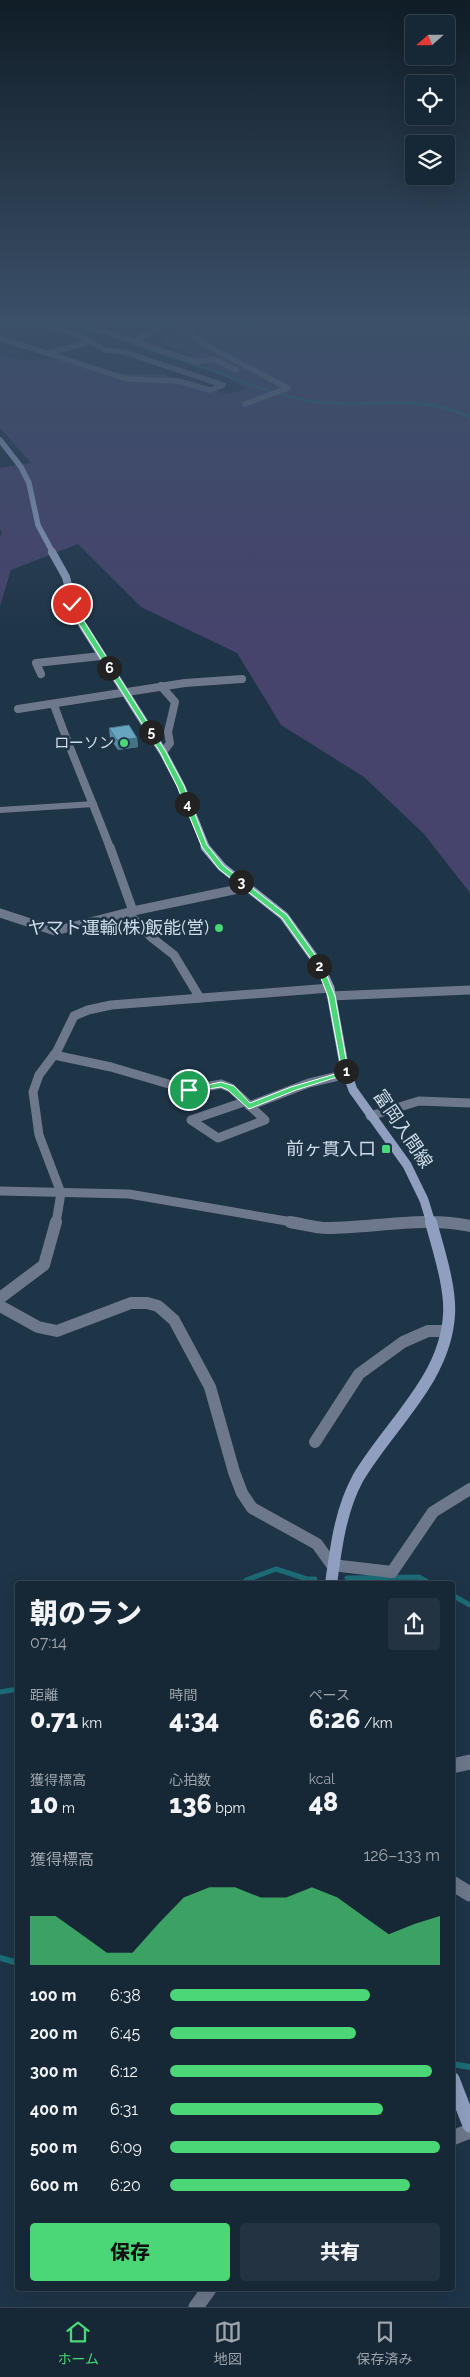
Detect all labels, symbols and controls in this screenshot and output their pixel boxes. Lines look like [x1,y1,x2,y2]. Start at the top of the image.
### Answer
north arrow [405,15,455,65]
map controls [405,15,455,185]
button: locate [405,75,455,125]
button: layers [405,135,455,185]
pin [51,583,93,625]
icon: check [58,590,86,618]
pin: 6 [96,656,122,680]
text: 6 [105,660,114,676]
pin: 5 [138,720,164,744]
text: 5 [148,724,155,740]
place label: ローソン [54,734,114,752]
marker: ローソン [118,737,130,749]
pin: 4 [174,792,200,816]
text: 4 [184,796,192,812]
pin: 3 [228,870,254,894]
text: 3 [238,874,245,890]
place label: ヤマト運輸(株)飯能(営) [28,917,209,938]
marker: ヤマト運輸(株)飯能(営) [213,922,225,934]
pin: 2 [306,954,332,978]
text: 2 [316,958,323,974]
pin: 1 [334,1058,358,1084]
text: 1 [343,1063,350,1079]
pin [168,1069,210,1111]
icon: arrive [175,1076,203,1104]
street label: 富岡入間線 [370,1086,437,1172]
place label: 前ヶ貫入口 [286,1138,376,1159]
marker: 前ヶ貫入口 [380,1143,392,1155]
text: 朝のラン [30,1597,142,1630]
button: share [388,1598,440,1650]
text: 07:14 [30,1633,67,1652]
text: 距離 [30,1687,58,1703]
text: 時間 [169,1687,197,1703]
text: ペース [309,1687,350,1703]
text: 0.71 [30,1704,78,1734]
text: 4:34 [169,1704,219,1734]
text: 6:26 [309,1704,360,1734]
text: km [78,1715,102,1731]
text: /km [360,1715,393,1731]
text: kcal [309,1771,335,1787]
text: 獲得標高 [30,1772,86,1788]
text: 心拍数 [169,1772,211,1788]
text: 48 [309,1787,338,1817]
text: 10 [30,1789,58,1819]
text: 136 [169,1789,212,1819]
text: m [58,1800,75,1816]
text: bpm [212,1800,245,1816]
text: 126–133 m [363,1846,440,1865]
text: 獲得標高 [30,1850,94,1869]
text: 100 m [30,1986,76,2005]
text: 6:38 [110,1986,141,2005]
text: 200 m [30,2024,77,2043]
text: 6:45 [110,2024,140,2043]
text: 300 m [30,2062,77,2081]
text: 6:12 [110,2062,138,2081]
text: 400 m [30,2100,78,2119]
text: 6:31 [110,2100,138,2119]
text: 500 m [30,2138,77,2157]
text: 6:09 [110,2138,142,2157]
text: 600 m [30,2176,78,2195]
text: 6:20 [110,2176,141,2195]
button: 保存 [30,2223,230,2281]
button: 共有 [240,2223,440,2281]
tab: ホーム [57,2318,99,2368]
tab: 地図 [214,2318,242,2368]
tab: 保存済み [357,2318,413,2368]

